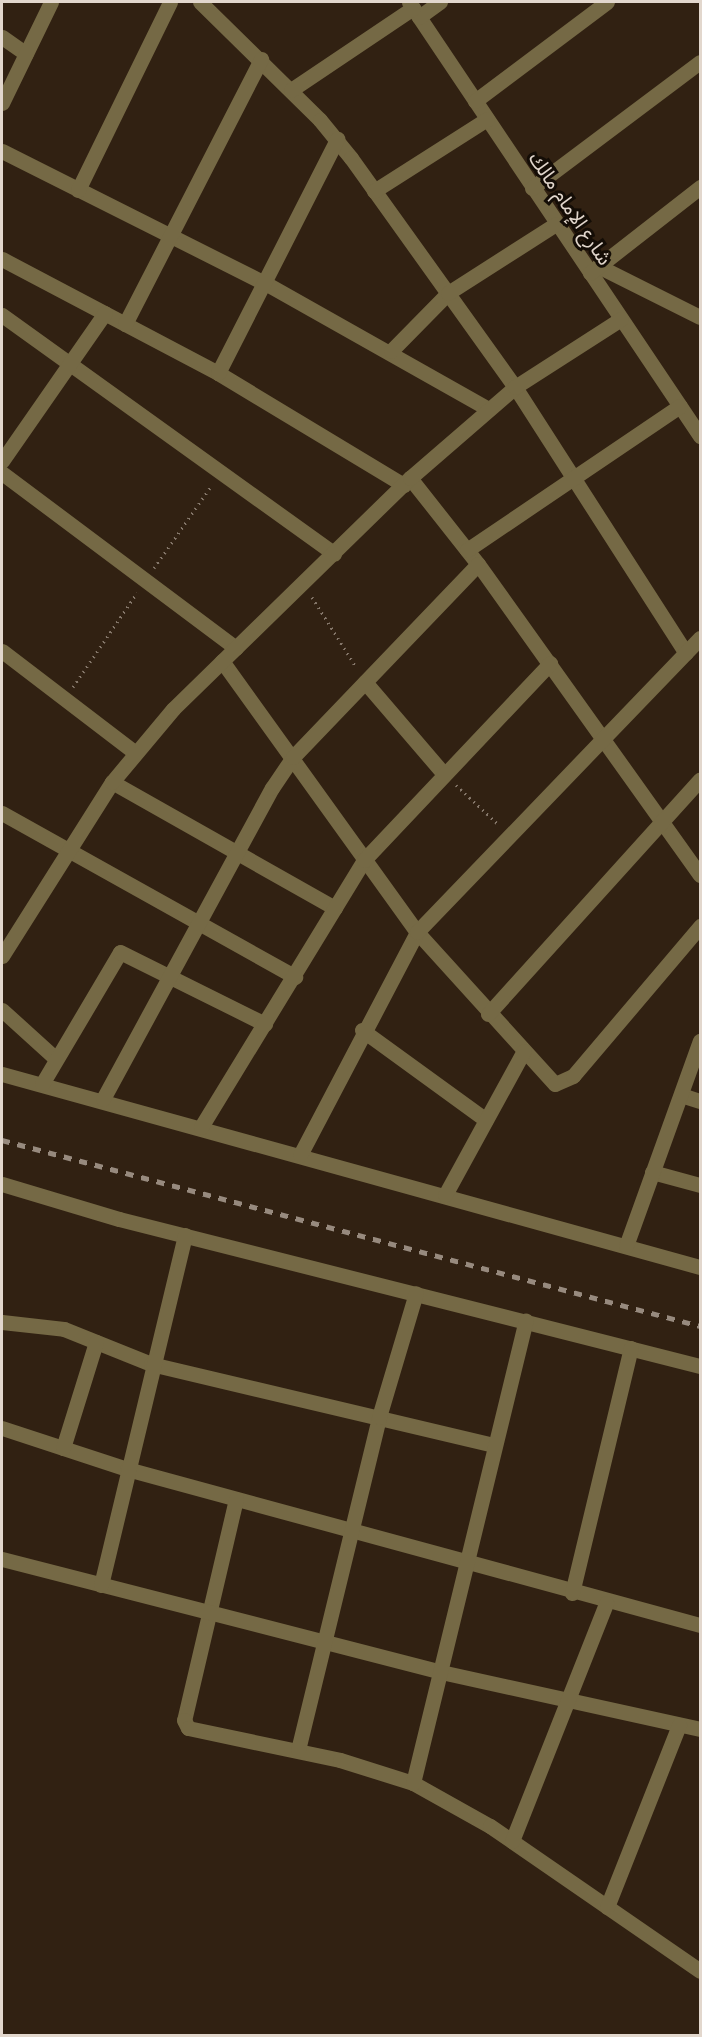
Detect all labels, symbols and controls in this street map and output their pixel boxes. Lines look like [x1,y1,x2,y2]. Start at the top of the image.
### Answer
street label: شارع الإمام مالك [524,147,618,269]

